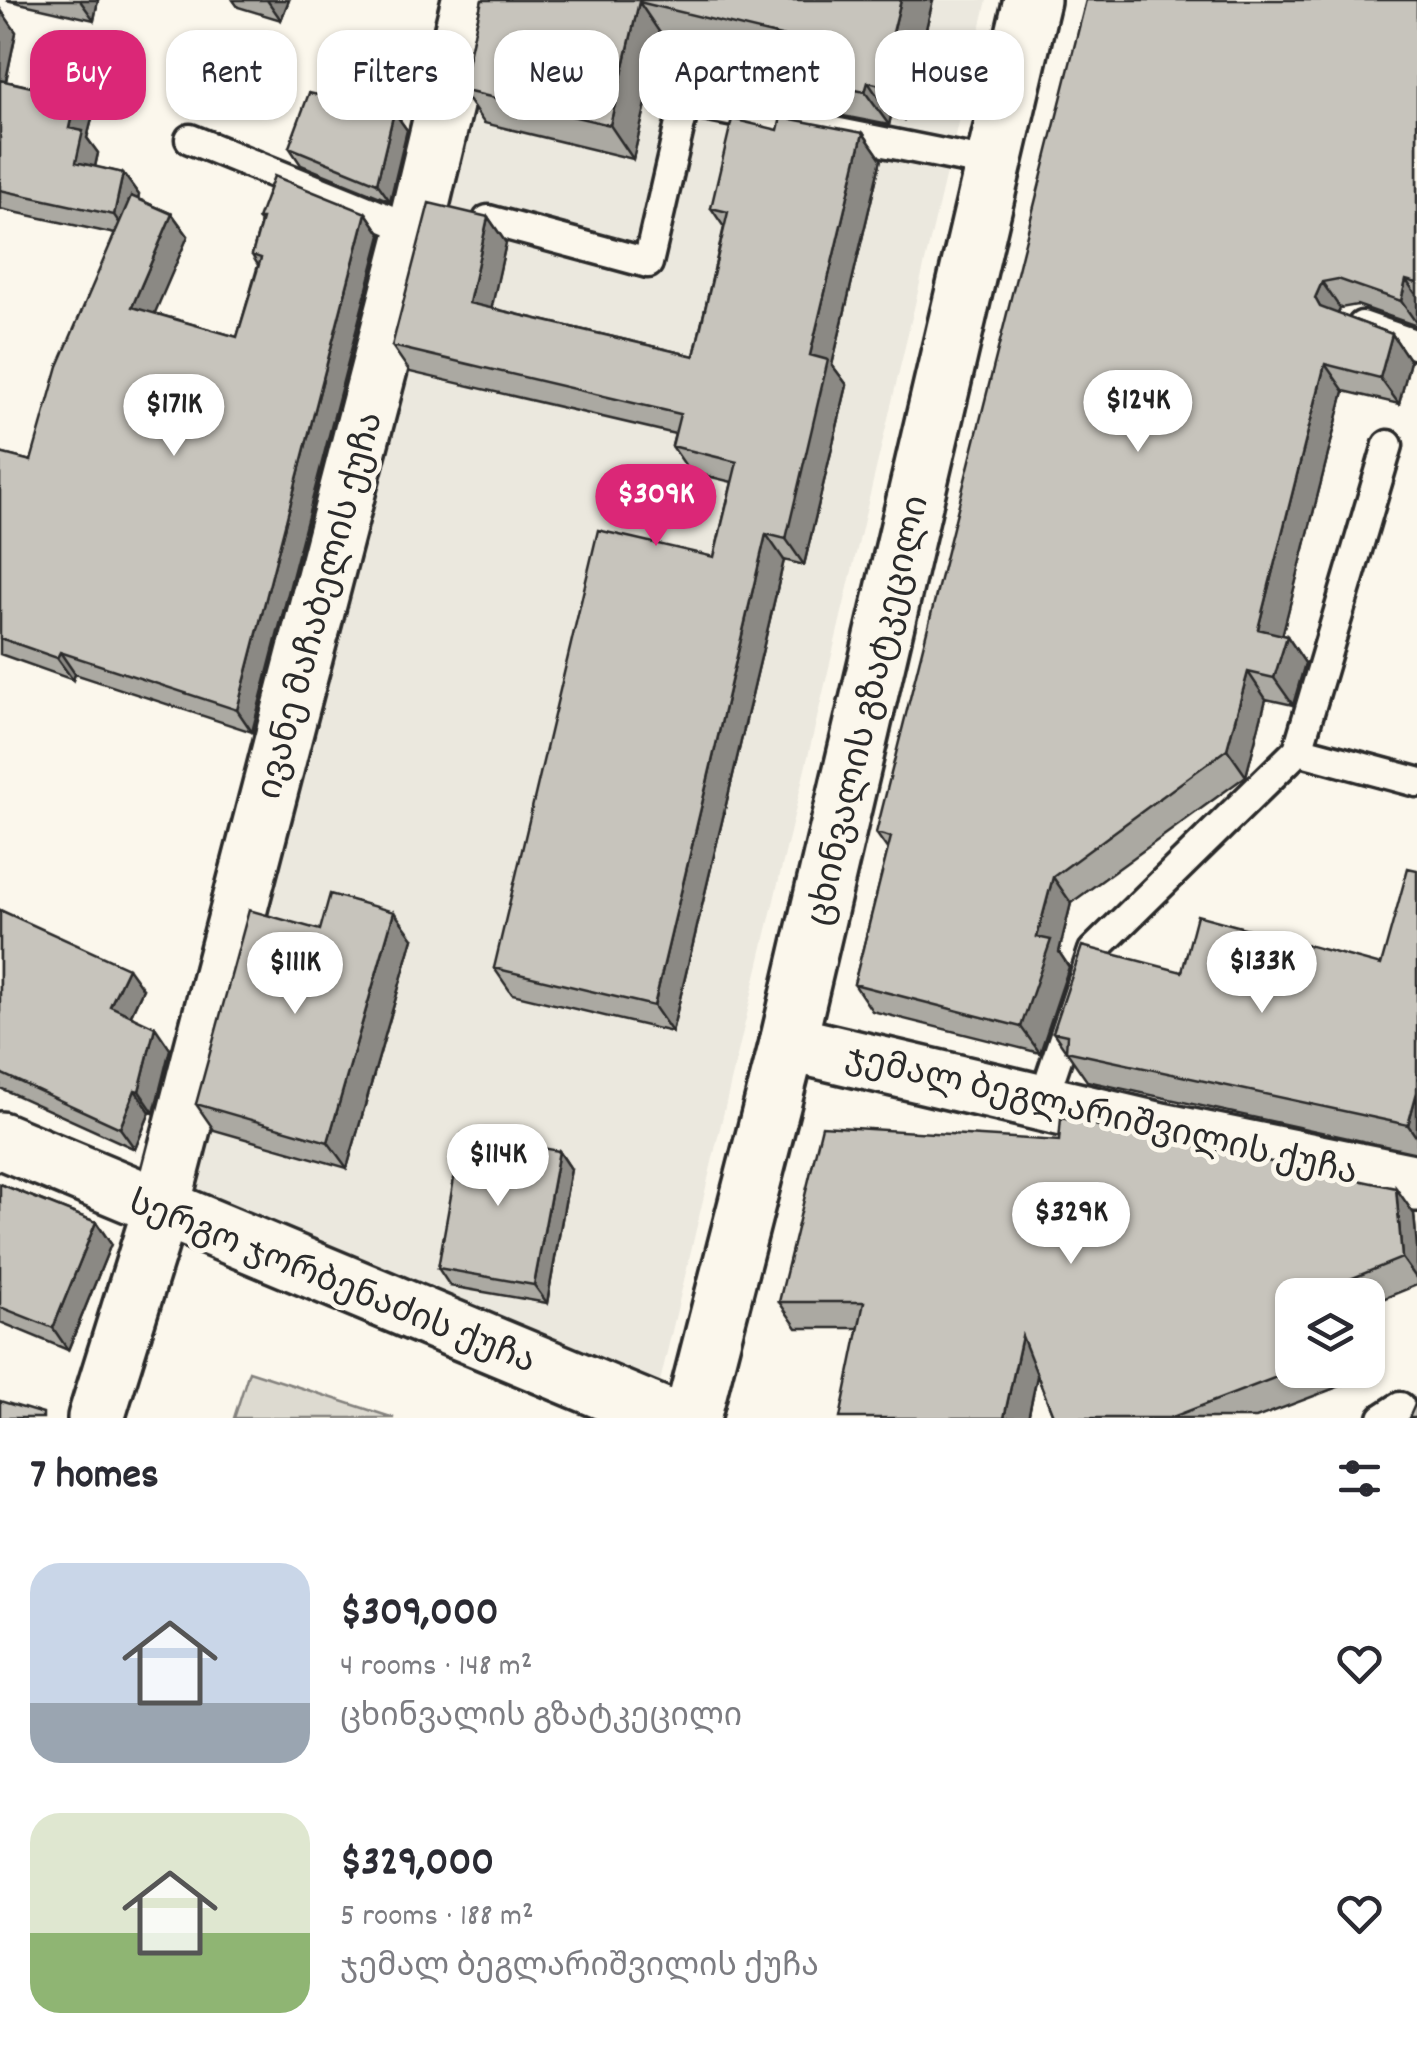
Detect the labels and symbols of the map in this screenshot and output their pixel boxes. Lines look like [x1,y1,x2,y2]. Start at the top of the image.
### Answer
pin: $124K [1068,370,1208,455]
pin: $171K [104,374,244,459]
street label: ივანე მაჩაბელის ქუჩა [247,407,399,805]
pin: $309K [586,464,726,549]
street label: ცხინვალის გზატკეცილი [797,491,945,931]
pin: $133K [1192,931,1332,1016]
pin: $111K [225,932,365,1017]
street label: ჯემალ ბეგლარიშვილის ქუჩა [840,1035,1362,1201]
pin: $114K [428,1124,568,1209]
street label: სერგო ჯორბენაძის ქუჩა [120,1180,542,1389]
pin: $329K [1001,1182,1141,1267]

